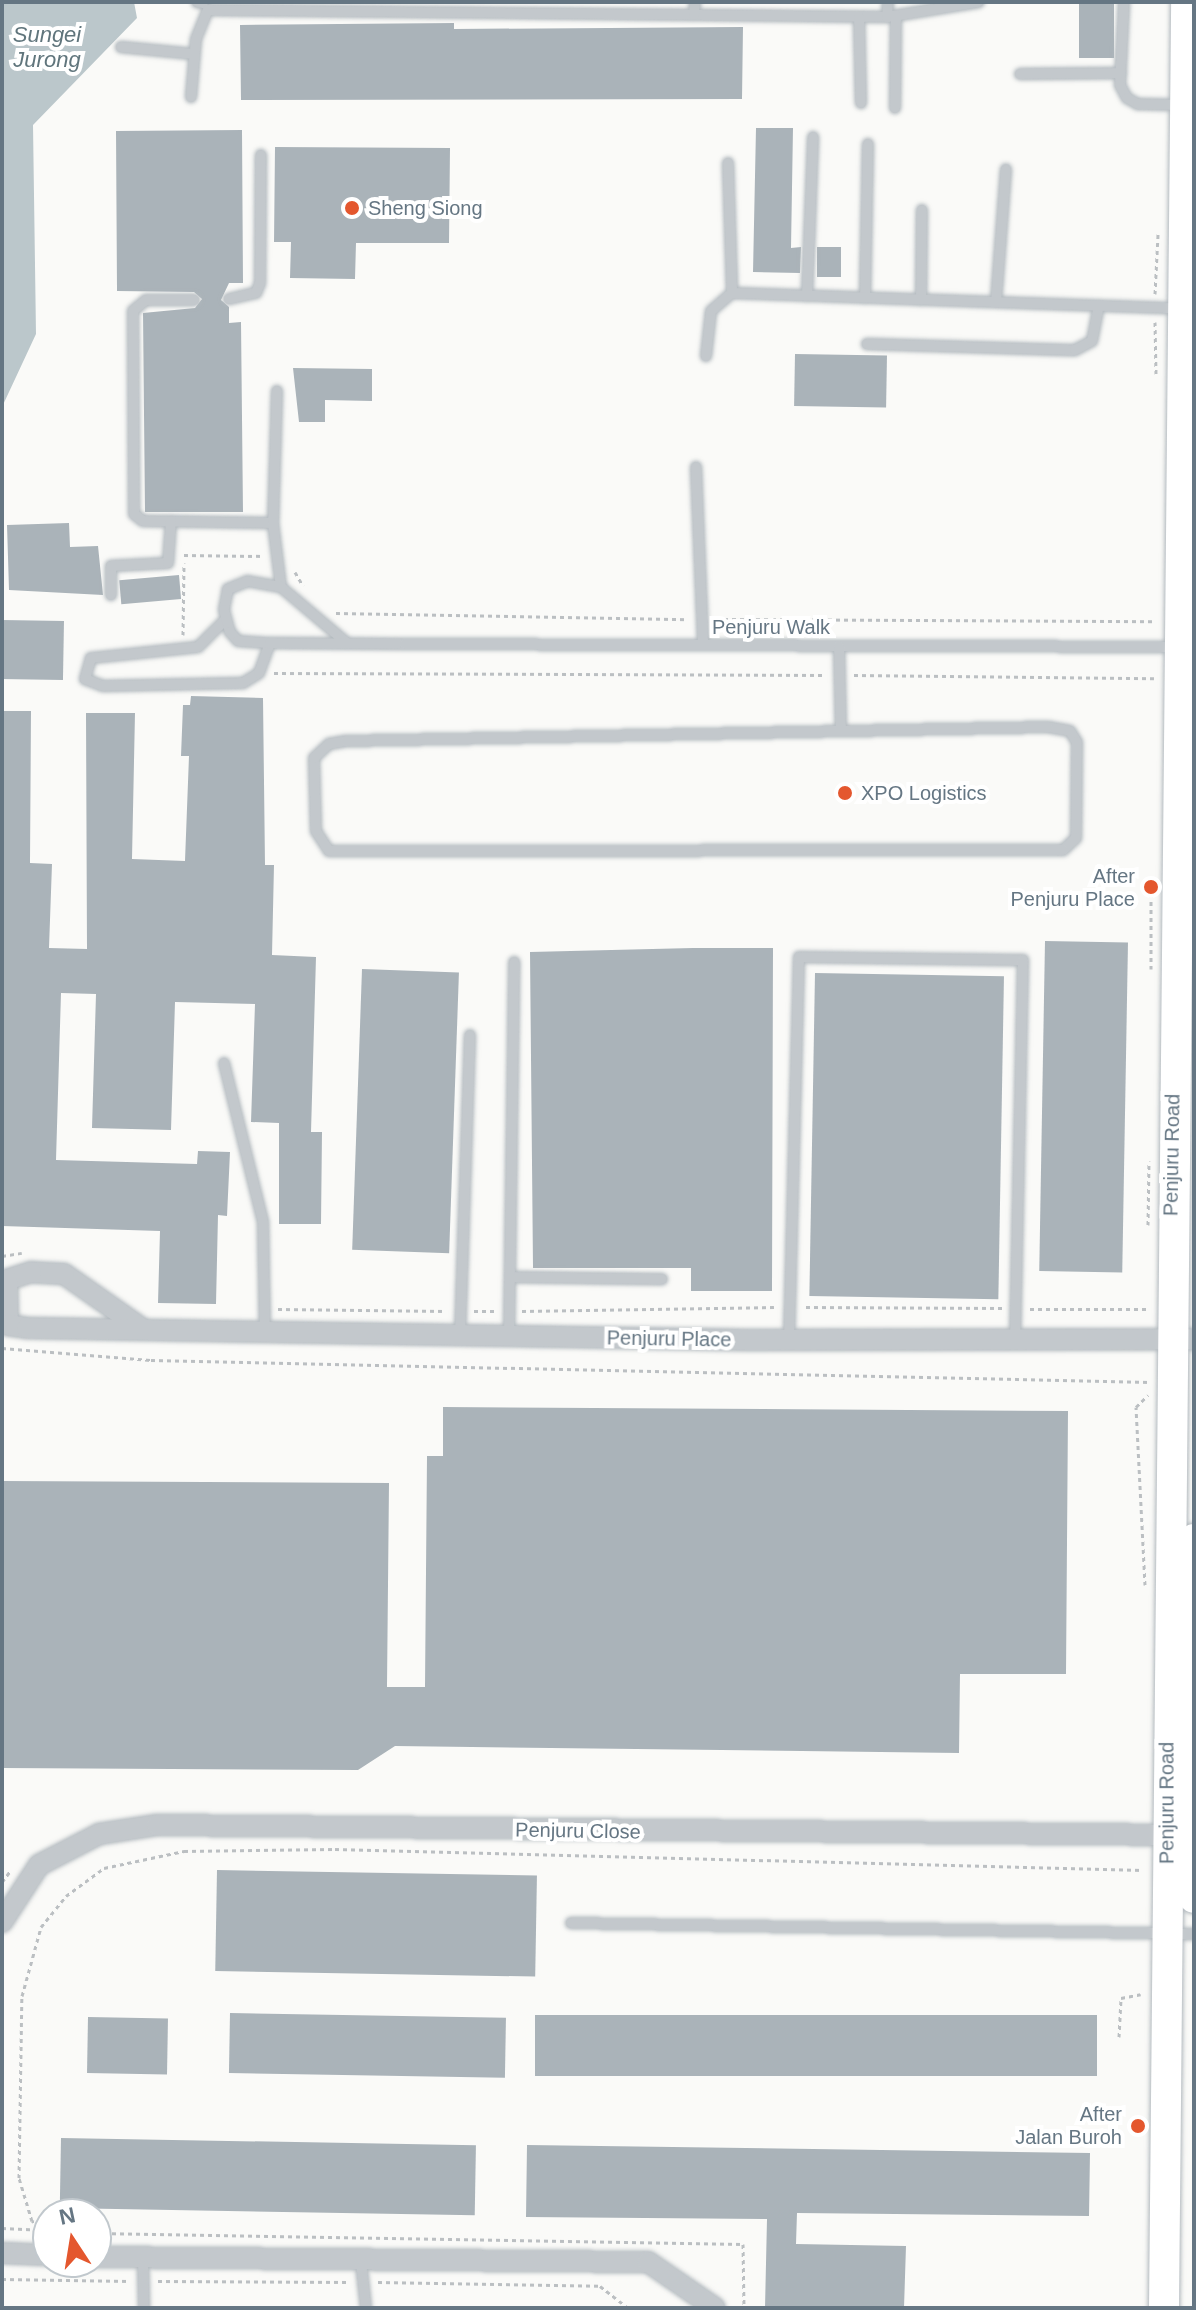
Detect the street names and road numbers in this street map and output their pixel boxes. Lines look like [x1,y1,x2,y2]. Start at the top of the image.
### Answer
street label: Penjuru Walk [712,615,830,639]
street label: Penjuru Road [1159,1094,1185,1216]
street label: Penjuru Place [607,1326,731,1352]
street label: Penjuru Road [1155,1742,1179,1864]
street label: Penjuru Close [515,1818,641,1844]

